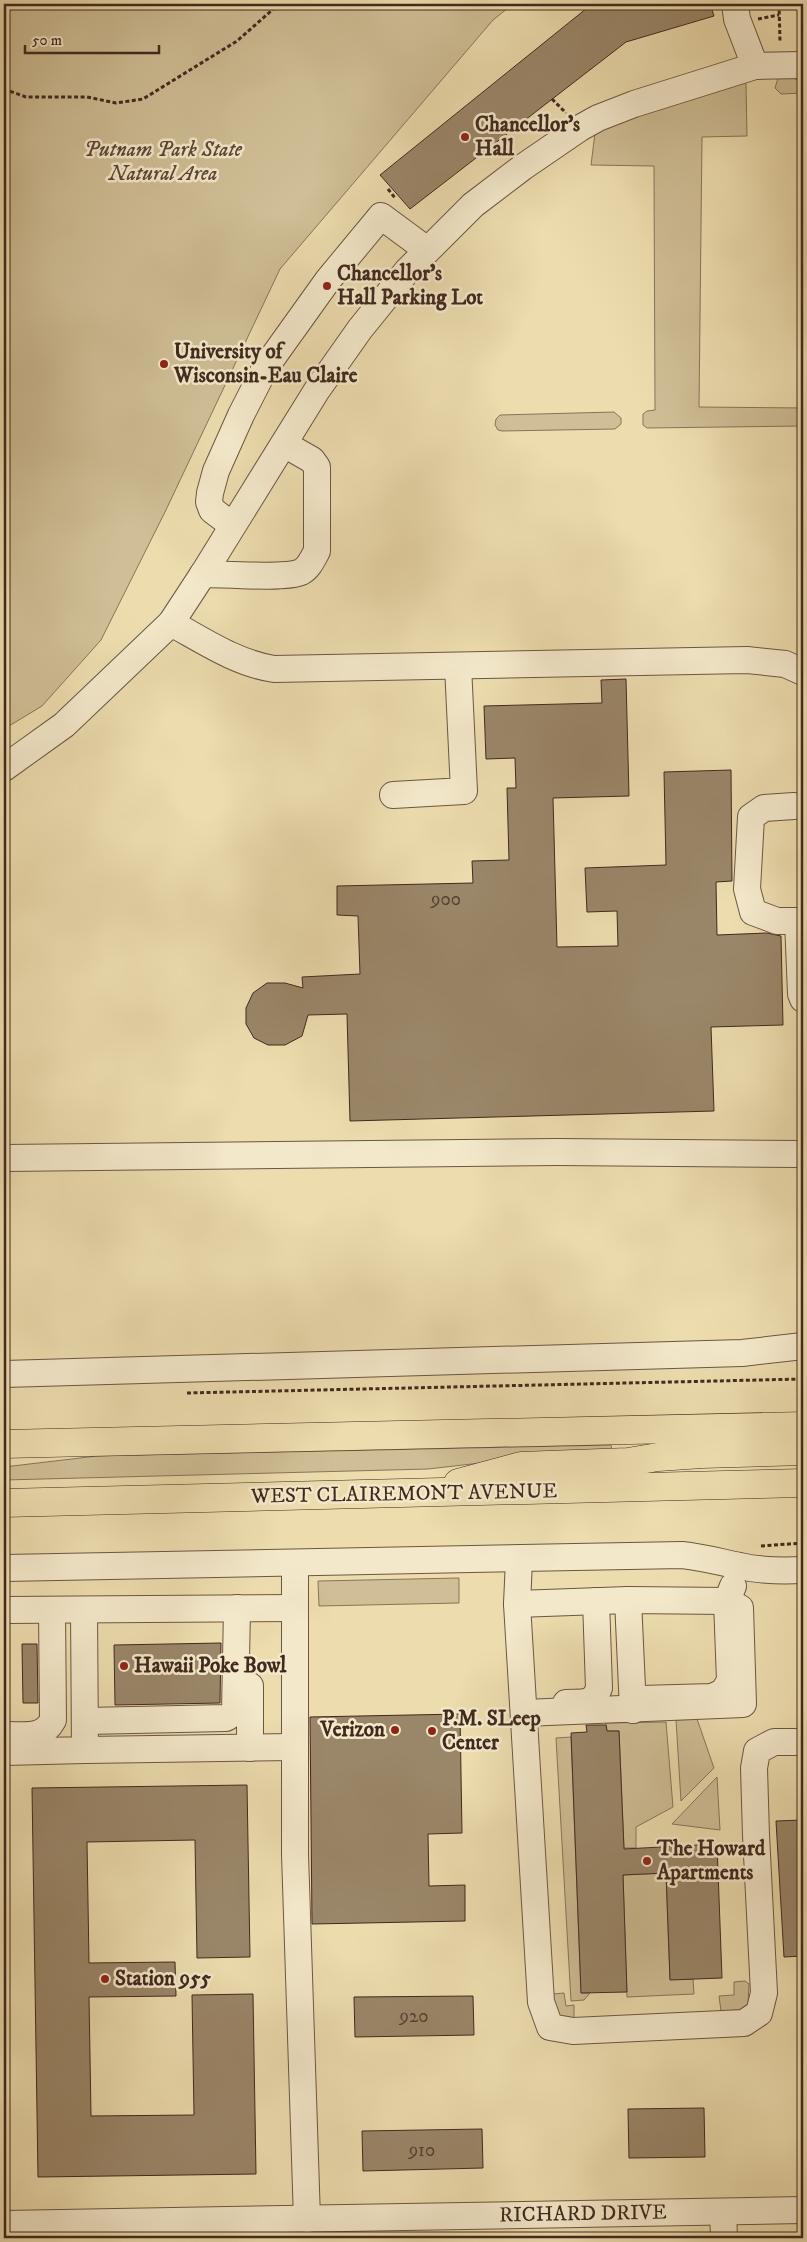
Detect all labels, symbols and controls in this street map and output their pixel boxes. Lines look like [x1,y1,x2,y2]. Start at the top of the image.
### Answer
scale bar [25,22,159,54]
text: 50 m [32,31,62,50]
place label: Chancellor's Hall [475,112,580,162]
marker: Chancellor's Hall [459,131,471,143]
park label: Putnam Park State Natural Area [84,137,243,187]
place label: Chancellor's Hall Parking Lot [337,261,483,311]
marker: Chancellor's Hall Parking Lot [321,280,333,292]
place label: University of Wisconsin-Eau Claire [173,339,358,389]
marker: University of Wisconsin-Eau Claire [158,358,170,370]
house number: 900 [430,888,461,911]
street label: WEST CLAIREMONT AVENUE [250,1478,558,1510]
place label: Hawaii Poke Bowl [134,1653,287,1679]
marker: Hawaii Poke Bowl [118,1660,130,1672]
place label: P.M. SLeep Center [442,1706,541,1756]
place label: Verizon [320,1717,386,1743]
marker: Verizon [389,1724,401,1736]
marker: P.M. SLeep Center [426,1725,438,1737]
place label: The Howard Apartments [656,1836,766,1886]
marker: The Howard Apartments [641,1855,653,1867]
place label: Station 955 [115,1966,211,1992]
marker: Station 955 [99,1973,111,1985]
house number: 920 [398,2005,429,2028]
house number: 910 [408,2139,435,2162]
street label: RICHARD DRIVE [499,2200,667,2228]

